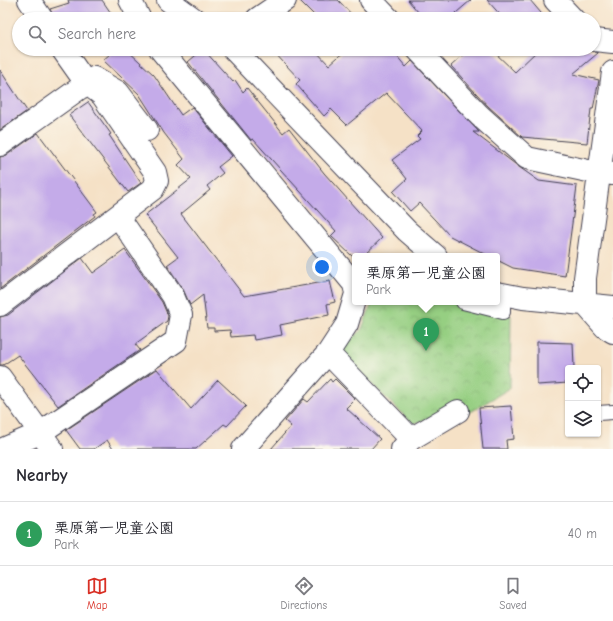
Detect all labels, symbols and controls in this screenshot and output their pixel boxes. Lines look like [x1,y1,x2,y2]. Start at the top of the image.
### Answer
search box [12,12,601,56]
icon: search [26,23,48,45]
text: Search here [58,25,136,43]
popup [352,253,500,305]
your location [312,257,332,277]
text: 栗原第一児童公園 [366,264,486,282]
text: Park [366,282,391,297]
pin: 1 [413,318,439,351]
map controls [565,365,601,437]
button: locate [565,365,601,401]
button: layers [565,401,601,437]
text: Nearby [16,466,67,485]
text: 栗原第一児童公園 [54,519,174,537]
text: 1 [26,526,32,541]
text: 40 m [568,526,597,541]
text: Park [54,537,79,552]
tab: Map [86,575,108,612]
tab: Directions [280,575,327,612]
tab: Saved [499,575,527,612]

